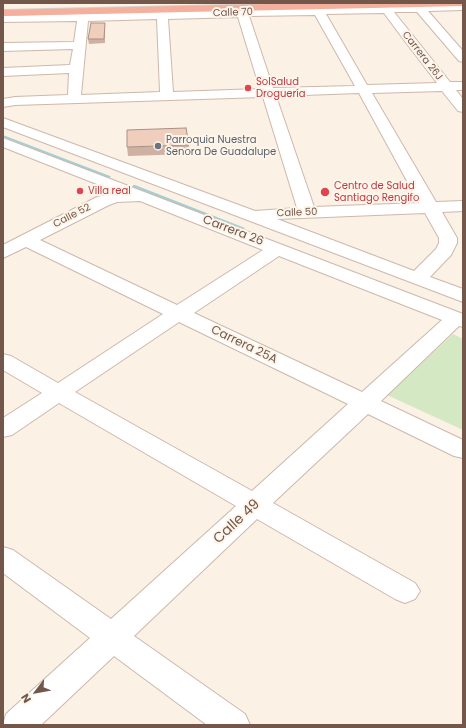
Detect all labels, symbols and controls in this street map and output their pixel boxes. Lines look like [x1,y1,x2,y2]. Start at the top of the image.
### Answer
street label: Calle 70 [213,6,253,20]
street label: Carrera 26J [399,29,445,83]
place label: SolSalud Droguería [256,76,306,100]
marker: SolSalud Droguería [243,83,253,93]
place label: Parroquia Nuestra Senora De Guadalupe [166,134,276,158]
marker: Parroquia Nuestra Senora De Guadalupe [153,141,163,151]
place label: Centro de Salud Santiago Rengifo [334,180,419,204]
place label: Villa real [88,185,131,197]
marker: Villa real [75,186,85,196]
marker: Centro de Salud Santiago Rengifo [319,186,331,198]
street label: Calle 52 [51,202,93,230]
street label: Calle 50 [276,206,318,220]
street label: Carrera 26 [201,213,265,249]
street label: Carrera 25A [208,323,280,367]
street label: Calle 49 [210,496,264,548]
north arrow [16,672,56,712]
text: N [17,691,35,706]

